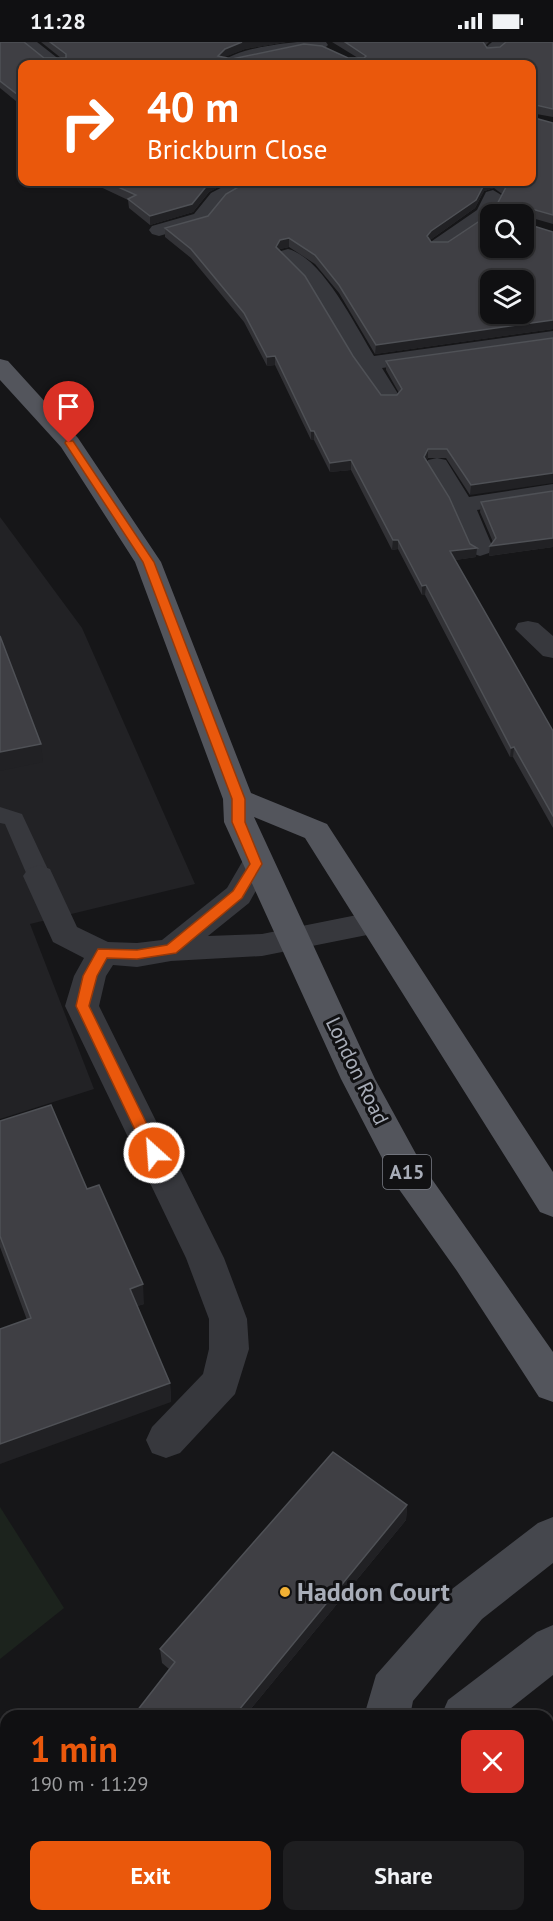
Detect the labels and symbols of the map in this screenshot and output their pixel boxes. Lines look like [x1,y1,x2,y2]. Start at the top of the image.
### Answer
pin [43,381,94,443]
street label: London Road [320,1013,395,1129]
position arrow [122,1121,186,1185]
road number: A15 [383,1155,431,1189]
place label: Haddon Court [297,1575,450,1608]
marker: Haddon Court [278,1585,292,1599]

